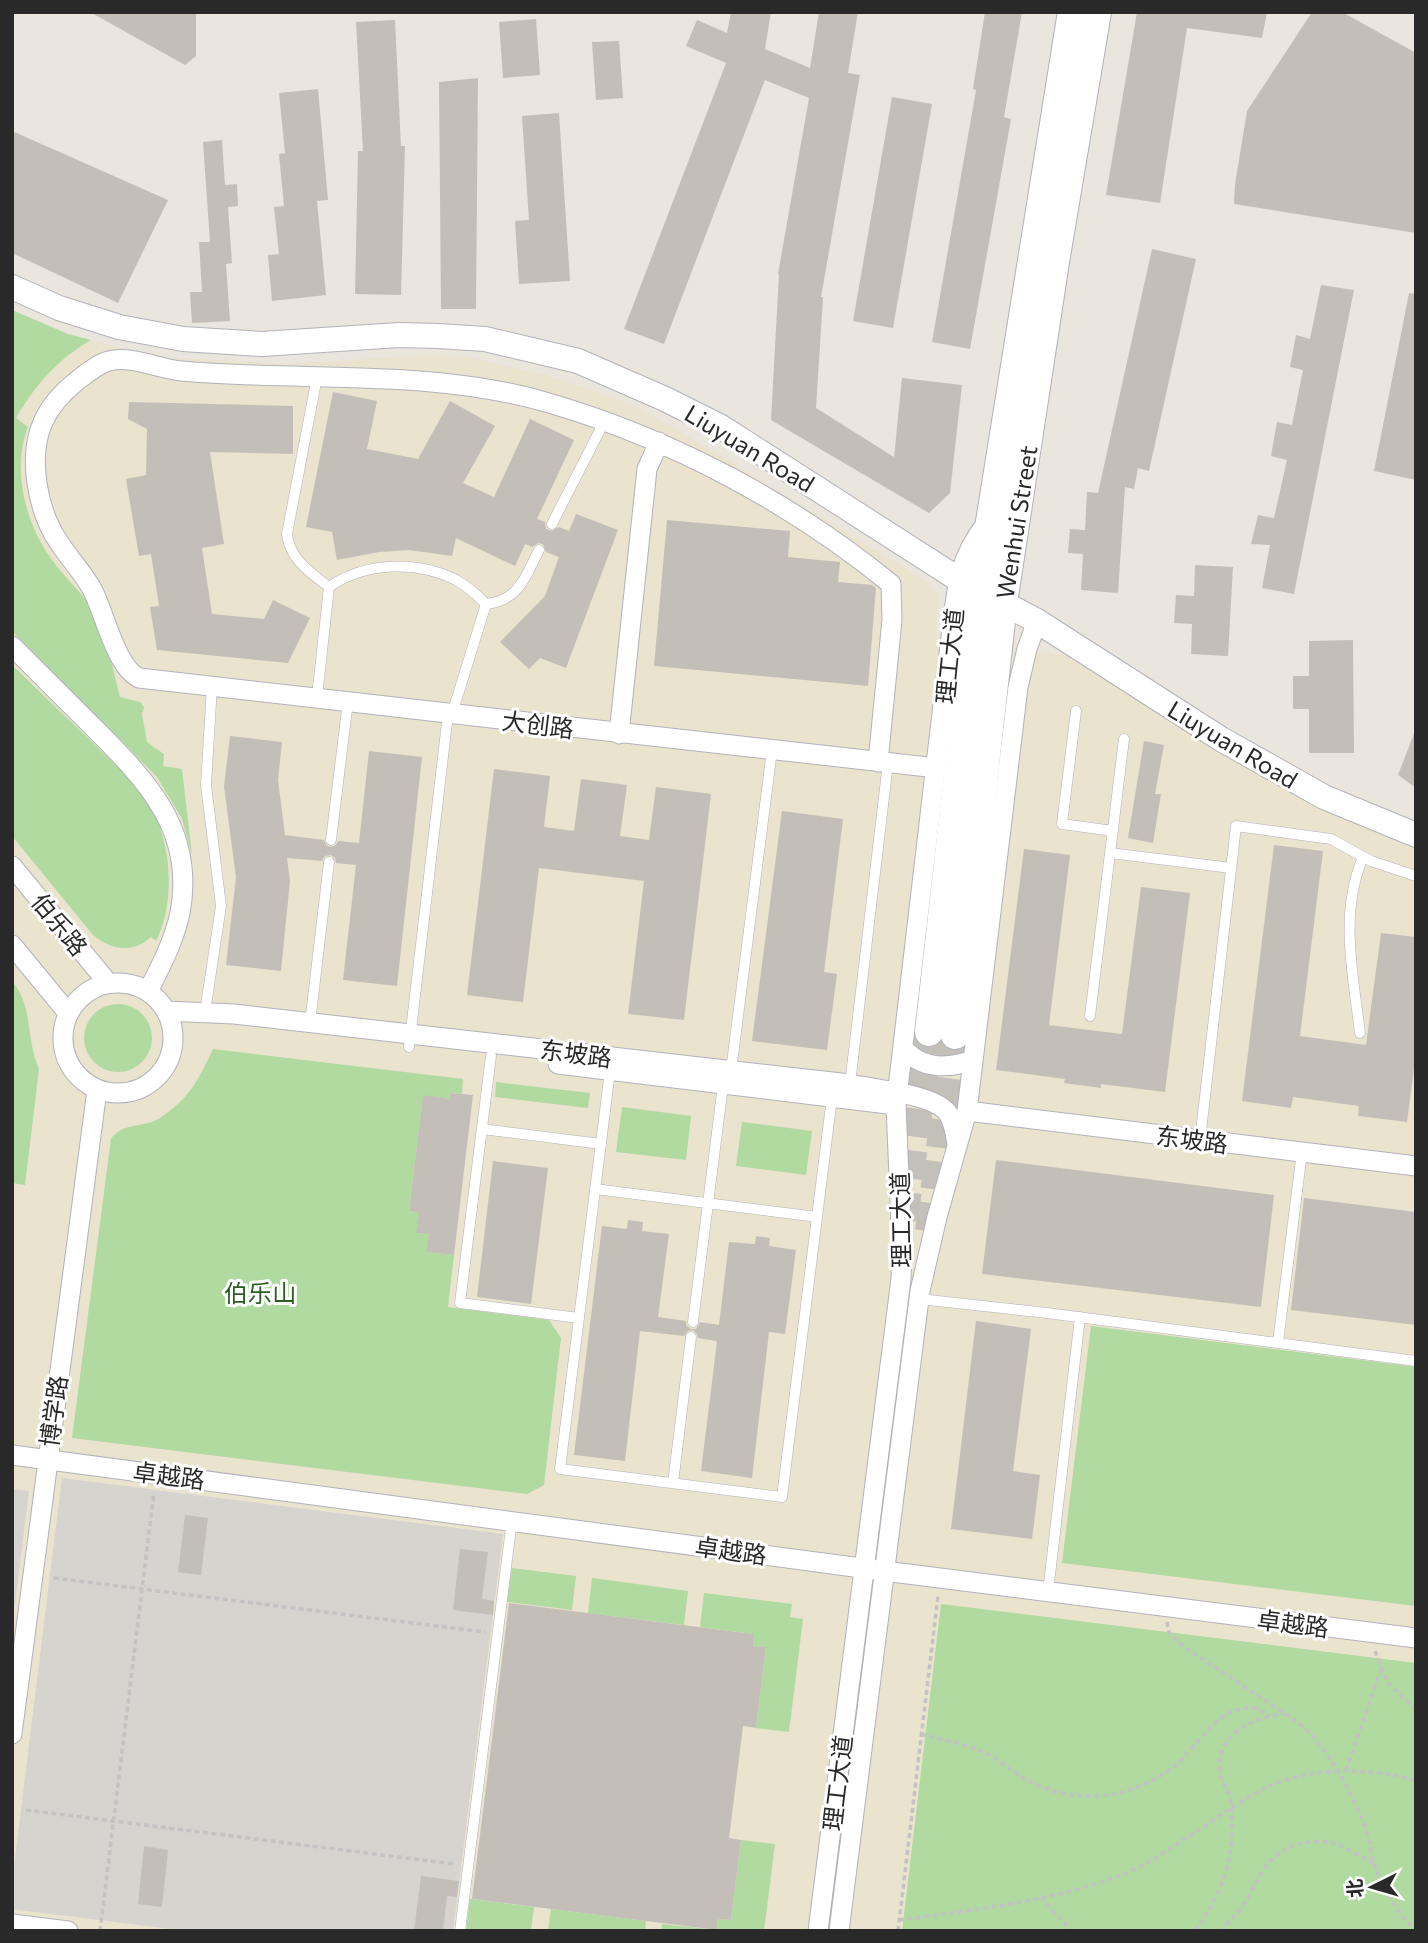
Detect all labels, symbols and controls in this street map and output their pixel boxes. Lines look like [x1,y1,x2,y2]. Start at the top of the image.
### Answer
street label: Liuyuan Road [680,398,820,498]
street label: Wenhui Street [990,443,1042,601]
street label: 理工大道 [930,607,968,705]
street label: Liuyuan Road [1163,694,1303,794]
street label: 大创路 [501,705,575,743]
street label: 伯乐路 [26,887,94,961]
street label: 东坡路 [539,1034,613,1072]
street label: 东坡路 [1155,1120,1229,1158]
street label: 理工大道 [885,1172,915,1268]
park label: 伯乐山 [224,1278,296,1307]
street label: 博学路 [34,1373,72,1449]
street label: 卓越路 [132,1456,206,1494]
street label: 卓越路 [693,1531,769,1569]
street label: 卓越路 [1256,1604,1330,1642]
street label: 理工大道 [817,1734,857,1832]
north arrow [1337,1852,1407,1922]
text: 北 [1342,1878,1367,1899]

